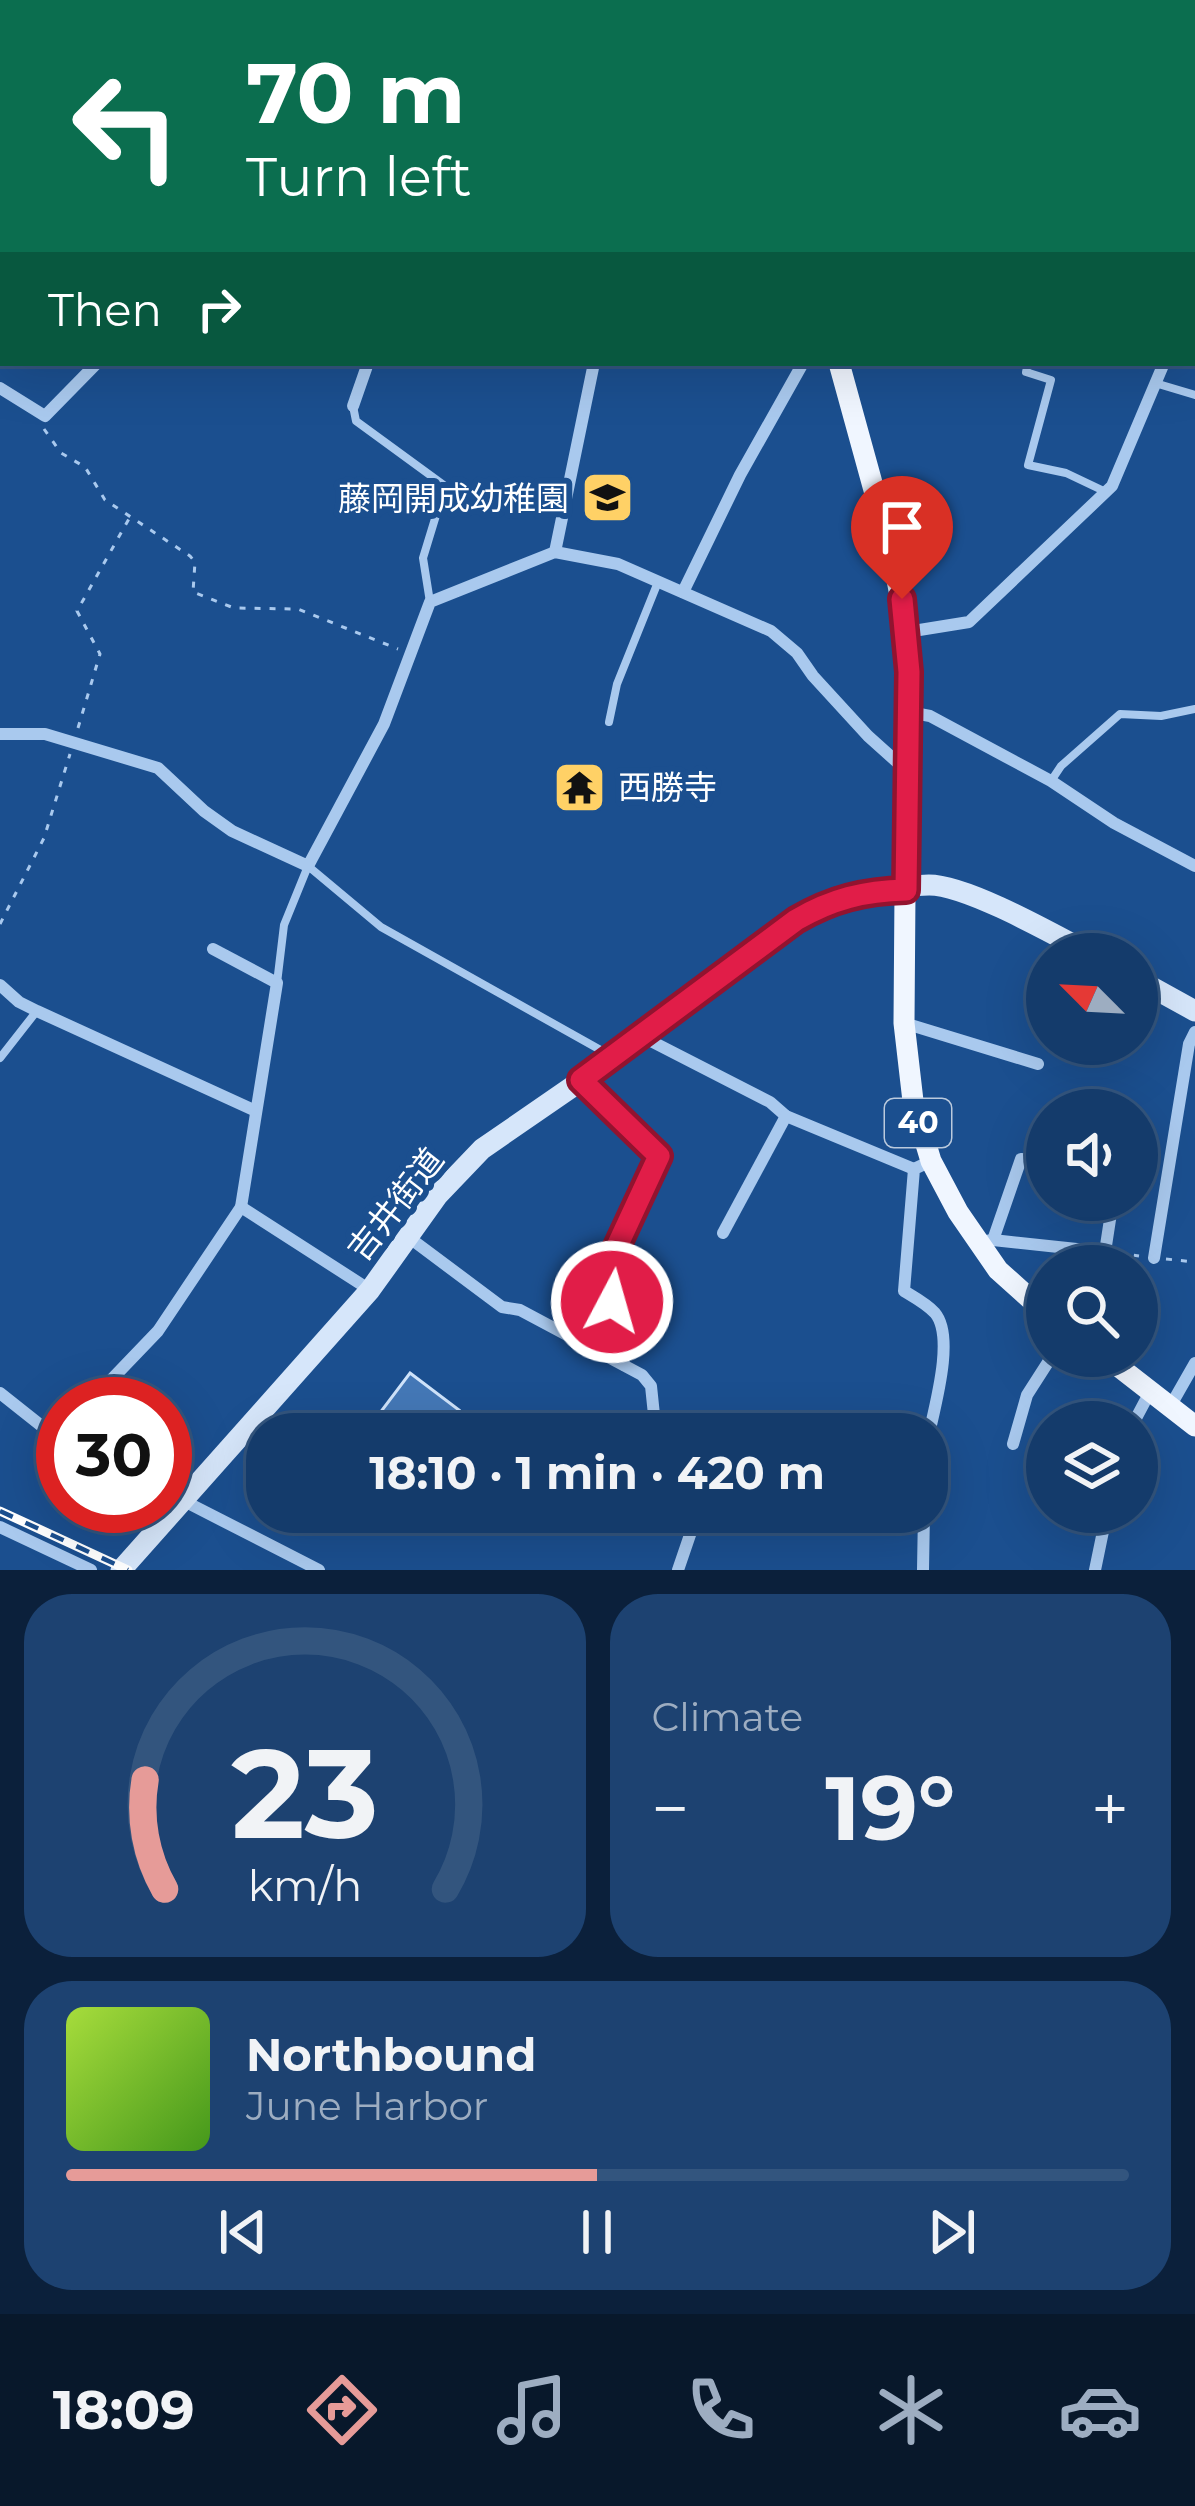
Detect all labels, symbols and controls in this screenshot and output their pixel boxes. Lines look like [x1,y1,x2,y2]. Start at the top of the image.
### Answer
text: 70 m [246,42,465,144]
icon: left [48,48,204,204]
text: Turn left [246,144,472,210]
icon: right [186,276,252,342]
text: Then [48,282,162,337]
school or university icon: 藤岡開成幼稚園 [580,470,636,526]
pin [851,476,953,599]
place label: 藤岡開成幼稚園 [338,478,569,518]
icon: arrive [869,494,935,560]
temple icon: 西勝寺 [551,759,607,815]
place label: 西勝寺 [618,767,717,807]
north arrow [1026,933,1158,1065]
map controls [1026,933,1158,1533]
button: sound [1026,1089,1158,1221]
road number: 40 [885,1099,951,1147]
street label: 吉井街道 [339,1140,451,1268]
position arrow [549,1239,675,1365]
button: search [1026,1245,1158,1377]
speed limit sign: 30 [36,1377,192,1533]
button: layers [1026,1401,1158,1533]
text: 18:10 · 1 min · 420 m [369,1445,825,1500]
text: Climate [652,1693,803,1741]
text: 23 [231,1717,379,1869]
text: 19° [825,1753,955,1863]
text: − [652,1768,689,1849]
text: + [1091,1768,1129,1849]
text: km/h [248,1858,362,1911]
text: Northbound [246,2027,536,2082]
text: June Harbor [246,2082,488,2130]
icon: previous [210,2199,276,2265]
icon: pause [564,2199,630,2265]
icon: next [919,2199,985,2265]
icon: directions [300,2368,384,2452]
icon: music [490,2368,574,2452]
icon: phone [679,2368,763,2452]
icon: climate [869,2368,953,2452]
icon: car [1058,2368,1142,2452]
text: 18:09 [53,2377,195,2443]

